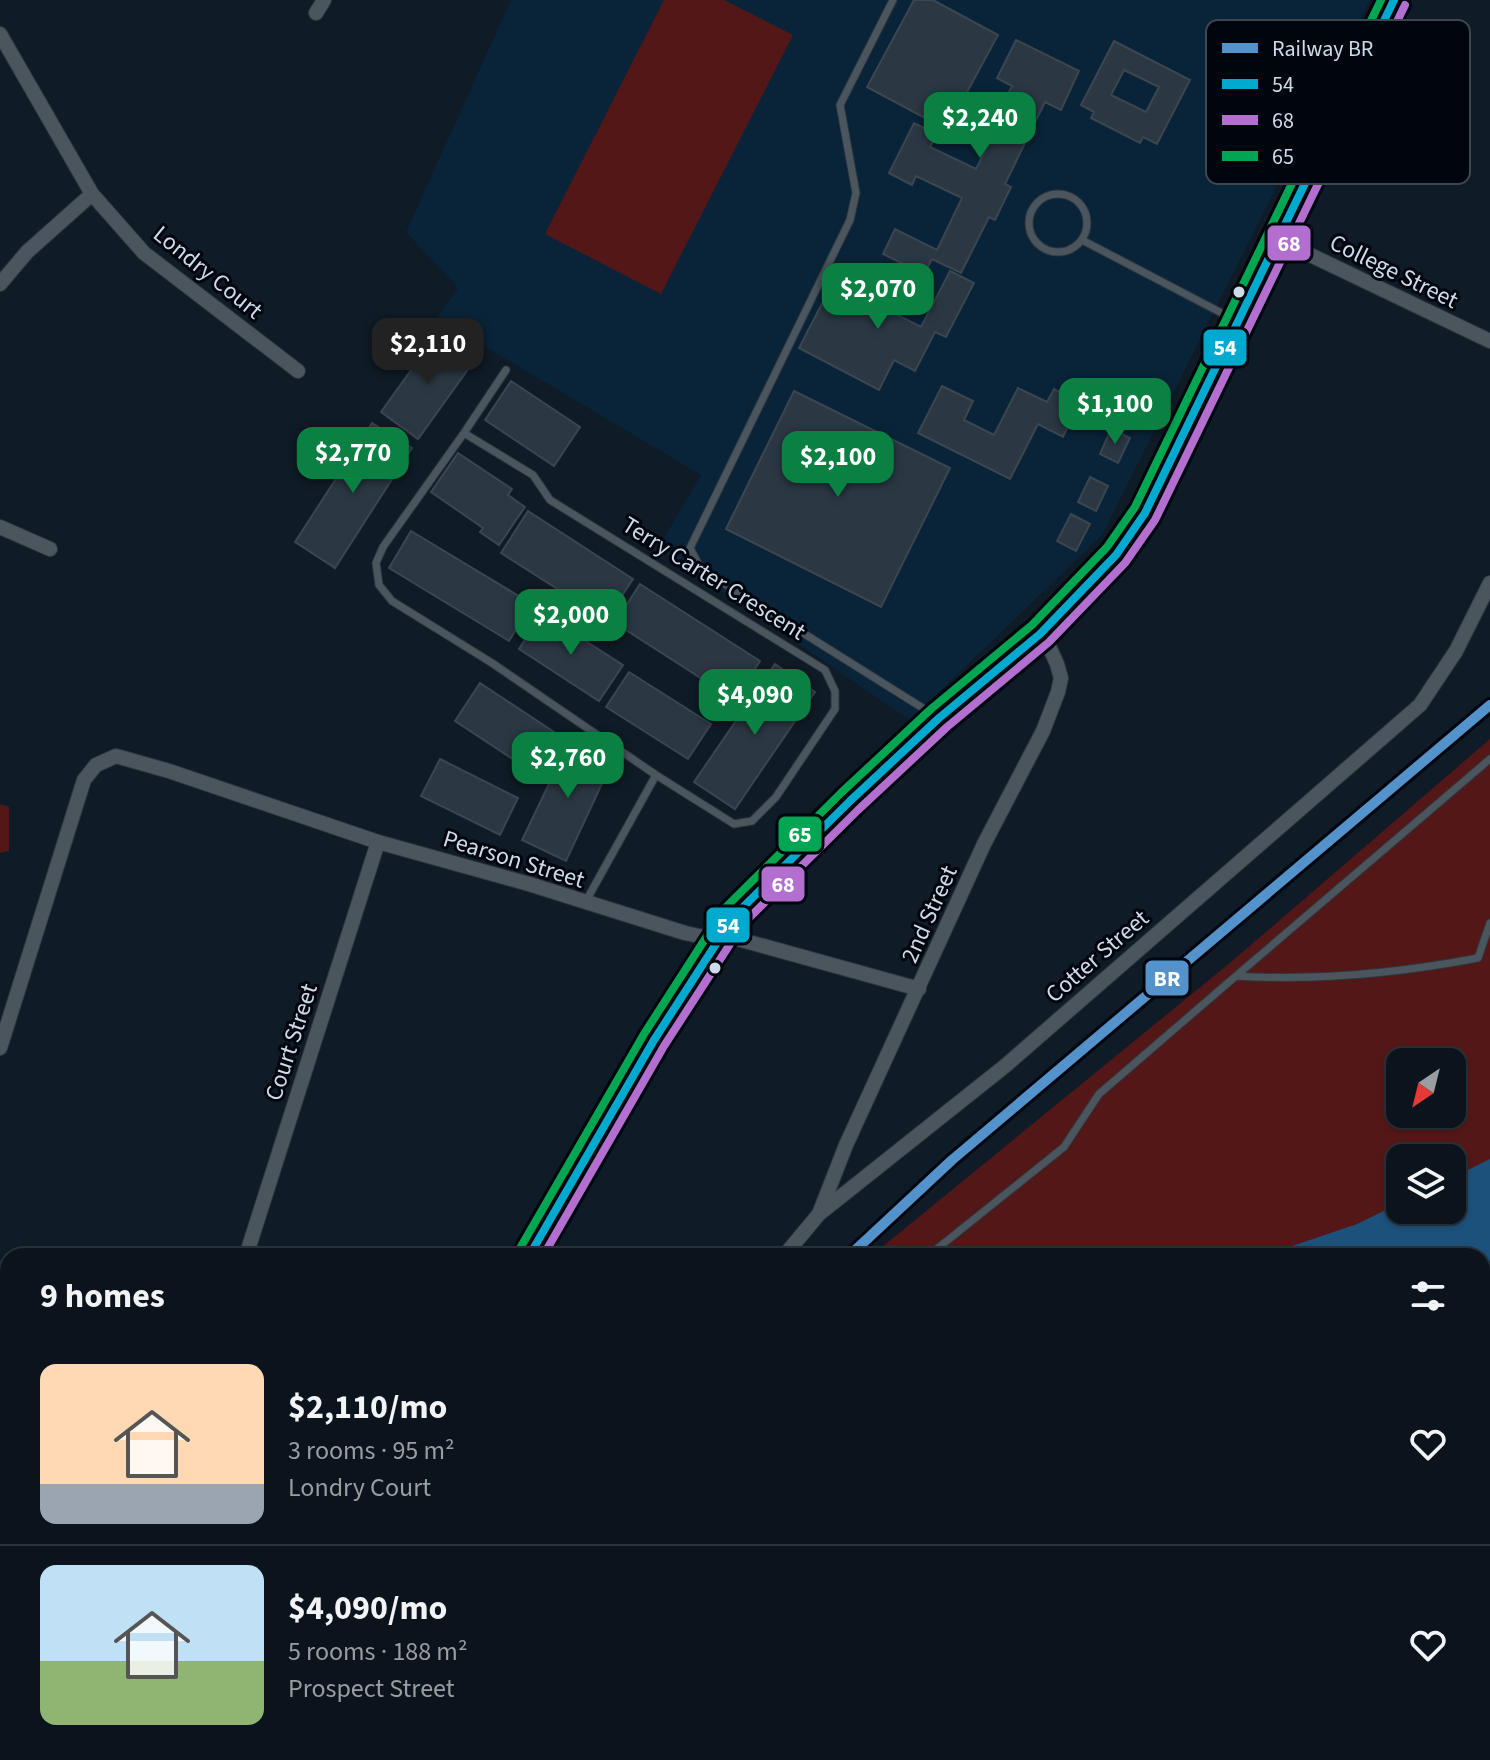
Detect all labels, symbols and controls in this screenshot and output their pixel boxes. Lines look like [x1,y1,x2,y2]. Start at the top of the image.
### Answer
legend [1206,20,1470,184]
text: Railway BR [1272,33,1373,65]
text: 54 [1272,69,1294,101]
pin: $2,240 [915,92,1045,160]
text: $2,240 [942,99,1018,136]
text: 68 [1272,105,1294,137]
text: 65 [1272,141,1294,173]
street label: Londry Court [145,217,270,328]
line badge: 68 [1266,224,1312,262]
street label: College Street [1324,225,1464,318]
text: 68 [1277,228,1301,260]
pin: $2,070 [813,263,943,331]
text: $2,070 [840,270,916,307]
unlabelled marker [1231,284,1247,300]
pin: $2,110 [363,318,493,386]
text: $2,110 [390,325,466,362]
line badge: 54 [1202,328,1248,367]
text: 54 [1213,332,1237,364]
pin: $1,100 [1050,378,1180,446]
text: $1,100 [1077,385,1153,422]
pin: $2,770 [288,427,418,495]
pin: $2,100 [773,431,903,499]
text: $2,770 [315,434,391,471]
text: $2,100 [800,438,876,475]
street label: Terry Carter Crescent [615,508,812,649]
pin: $2,000 [506,589,636,657]
text: $2,000 [533,596,609,633]
pin: $4,090 [690,669,820,737]
text: $4,090 [717,676,793,713]
pin: $2,760 [503,732,633,800]
text: $2,760 [530,739,606,776]
line badge: 65 [777,815,823,853]
text: 65 [788,819,812,851]
street label: Pearson Street [439,821,589,898]
street label: 2nd Street [892,860,966,969]
line badge: 68 [760,865,806,903]
text: 68 [771,869,795,901]
street label: Cotter Street [1038,902,1157,1011]
line badge: 54 [705,906,751,944]
text: 54 [716,910,740,942]
line badge: BR [1144,959,1190,997]
unlabelled marker [707,960,723,976]
text: BR [1154,963,1181,995]
street label: Court Street [256,979,327,1105]
north arrow [1386,1048,1466,1128]
map controls [1386,1048,1466,1224]
button: layers [1386,1144,1466,1224]
text: 9 homes [40,1272,165,1321]
icon: filters [1406,1274,1450,1318]
text: $2,110/mo [288,1383,448,1432]
icon: home [104,1396,200,1492]
icon: heart [1406,1422,1450,1466]
text: 3 rooms · 95 m² [288,1432,455,1469]
text: Londry Court [288,1469,431,1506]
text: $4,090/mo [288,1584,448,1633]
icon: home [104,1597,200,1693]
icon: heart [1406,1623,1450,1667]
text: 5 rooms · 188 m² [288,1633,467,1670]
text: Prospect Street [288,1670,454,1707]

